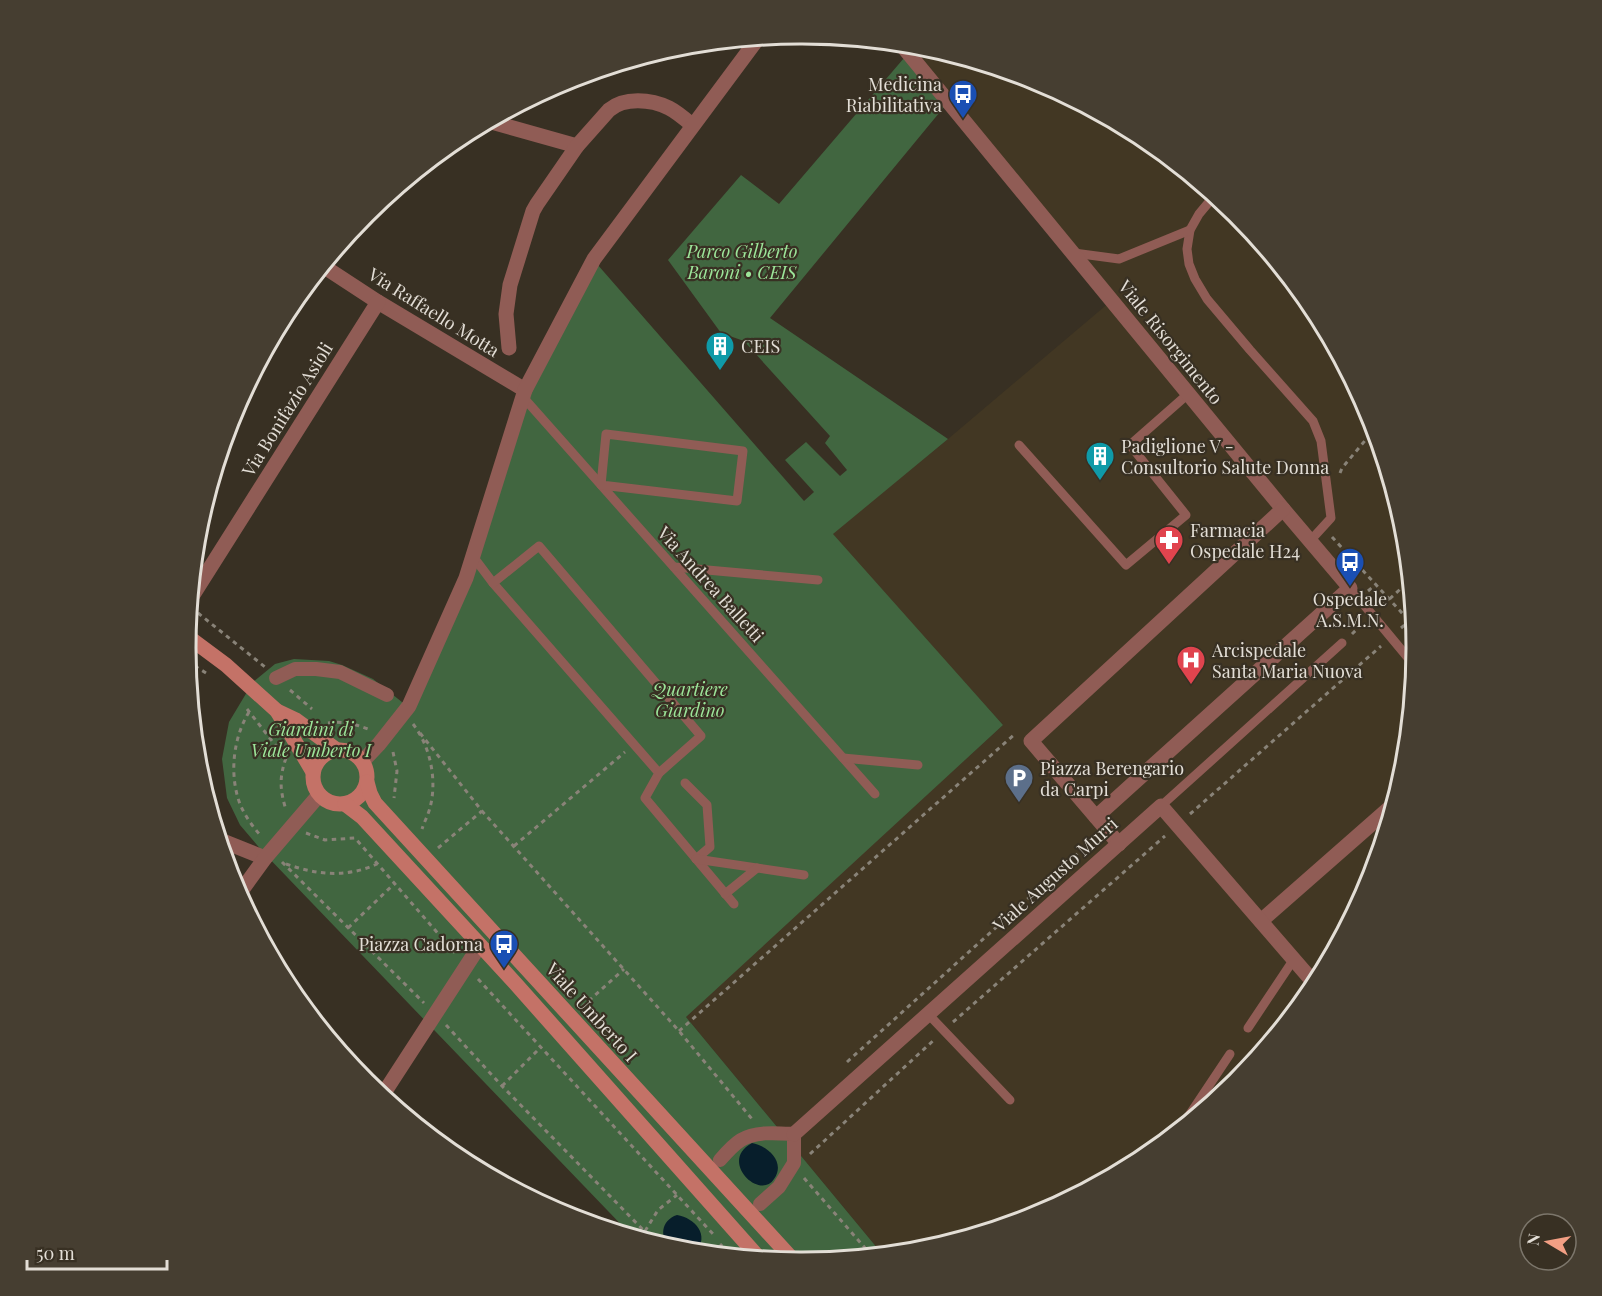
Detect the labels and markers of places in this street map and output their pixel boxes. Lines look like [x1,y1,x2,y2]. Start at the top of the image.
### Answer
place label: Medicina Riabilitativa [846,72,942,117]
bus stop icon: Medicina Riabilitativa [947,78,979,120]
building icon: CEIS [704,330,736,372]
place label: CEIS [741,334,780,358]
place label: Padiglione V - Consultorio Salute Donna [1121,434,1329,479]
building icon: Padiglione V - Consultorio Salute Donna [1084,440,1116,482]
place label: Farmacia Ospedale H24 [1190,518,1300,563]
pharmacy icon: Farmacia Ospedale H24 [1153,524,1185,566]
bus stop icon: Ospedale A.S.M.N. [1334,546,1366,588]
place label: Ospedale A.S.M.N. [1313,587,1387,632]
place label: Arcispedale Santa Maria Nuova [1211,638,1362,683]
hospital icon: Arcispedale Santa Maria Nuova [1175,644,1207,686]
place label: Piazza Berengario da Carpi [1040,756,1184,801]
parking icon: Piazza Berengario da Carpi [1003,762,1035,804]
bus stop icon: Piazza Cadorna [488,928,520,970]
place label: Piazza Cadorna [358,932,483,956]

